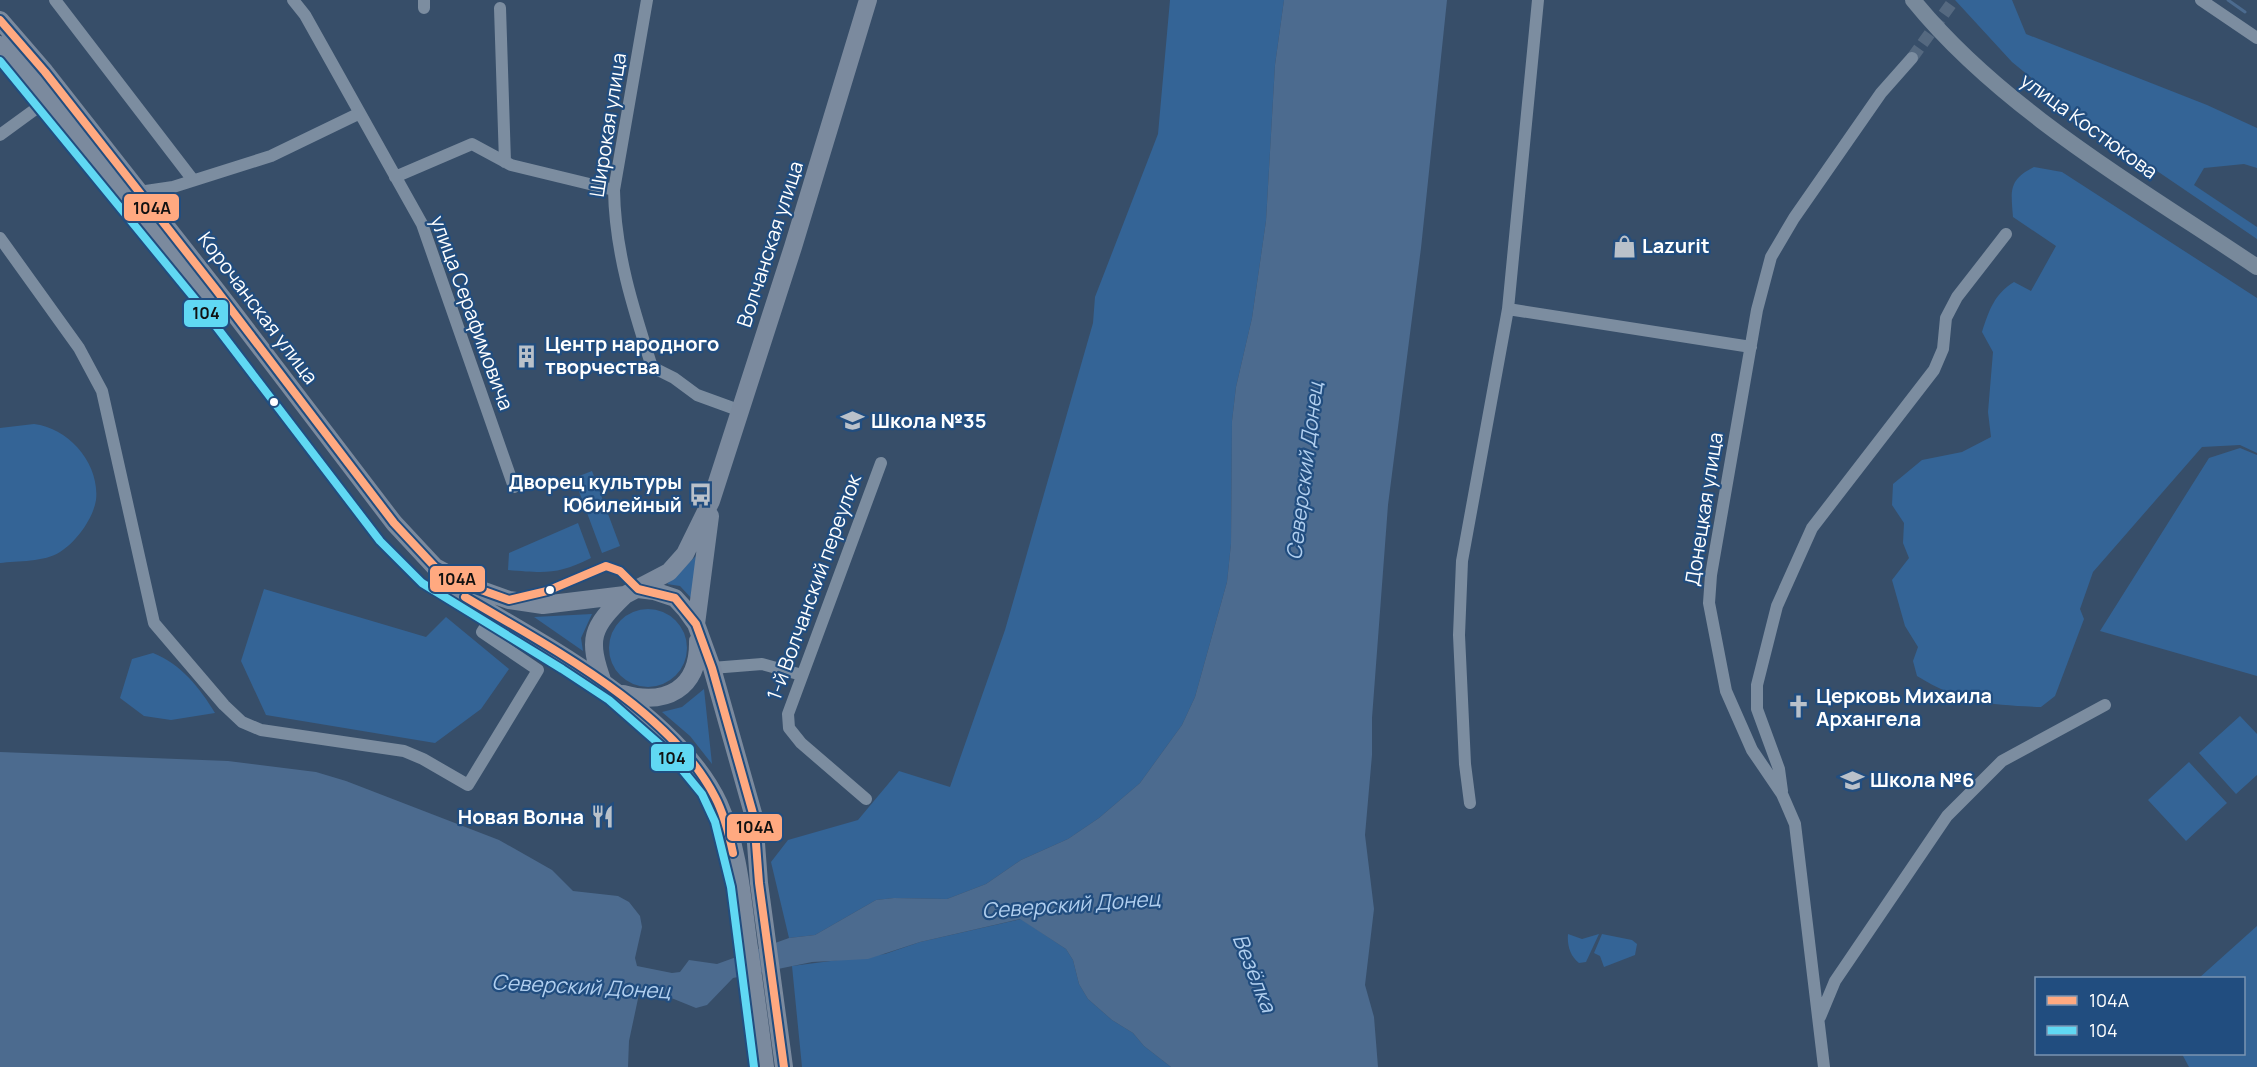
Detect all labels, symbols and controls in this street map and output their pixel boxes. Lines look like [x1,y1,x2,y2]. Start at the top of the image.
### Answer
street label: Широкая улица [583,51,632,199]
street label: улица Костюкова [2015,67,2163,185]
street label: Волчанская улица [730,157,809,330]
line badge: 104А [123,193,180,222]
text: 104А [133,197,171,219]
street label: улица Серафимовича [425,212,520,414]
street label: Корочанская улица [192,226,325,389]
place label: Lazurit [1642,232,1710,259]
shop icon: Lazurit [1611,233,1637,259]
line badge: 104 [183,299,229,328]
text: 104 [192,302,220,324]
place label: Центр народного творчества [545,330,719,380]
building icon: Центр народного творчества [514,343,540,369]
water label: Северский Донец [1279,379,1329,561]
unlabelled marker [268,396,280,408]
place label: Школа №35 [871,407,986,434]
school or university icon: Школа №35 [840,408,866,434]
street label: Донецкая улица [1678,430,1729,588]
place label: Дворец культуры Юбилейный [508,468,682,518]
street label: 1-й Волчанский переулок [760,469,867,704]
bus stop icon: Дворец культуры Юбилейный [687,481,713,507]
line badge: 104А [429,565,486,593]
text: 104А [438,568,476,590]
unlabelled marker [544,584,556,596]
place label: Церковь Михаила Архангела [1816,682,1992,732]
church icon: Церковь Михаила Архангела [1785,694,1811,720]
line badge: 104 [650,743,695,772]
text: 104 [658,747,686,769]
place label: Школа №6 [1870,766,1975,793]
school or university icon: Школа №6 [1839,767,1865,793]
place label: Новая Волна [458,803,584,830]
restaurant icon: Новая Волна [589,804,615,830]
line badge: 104А [726,813,783,842]
text: 104А [736,816,774,838]
water label: Северский Донец [981,884,1162,924]
water label: Везёлка [1227,929,1284,1017]
water label: Северский Донец [491,967,672,1005]
legend [2035,977,2245,1055]
text: 104А [2089,988,2130,1012]
text: 104 [2089,1018,2118,1042]

